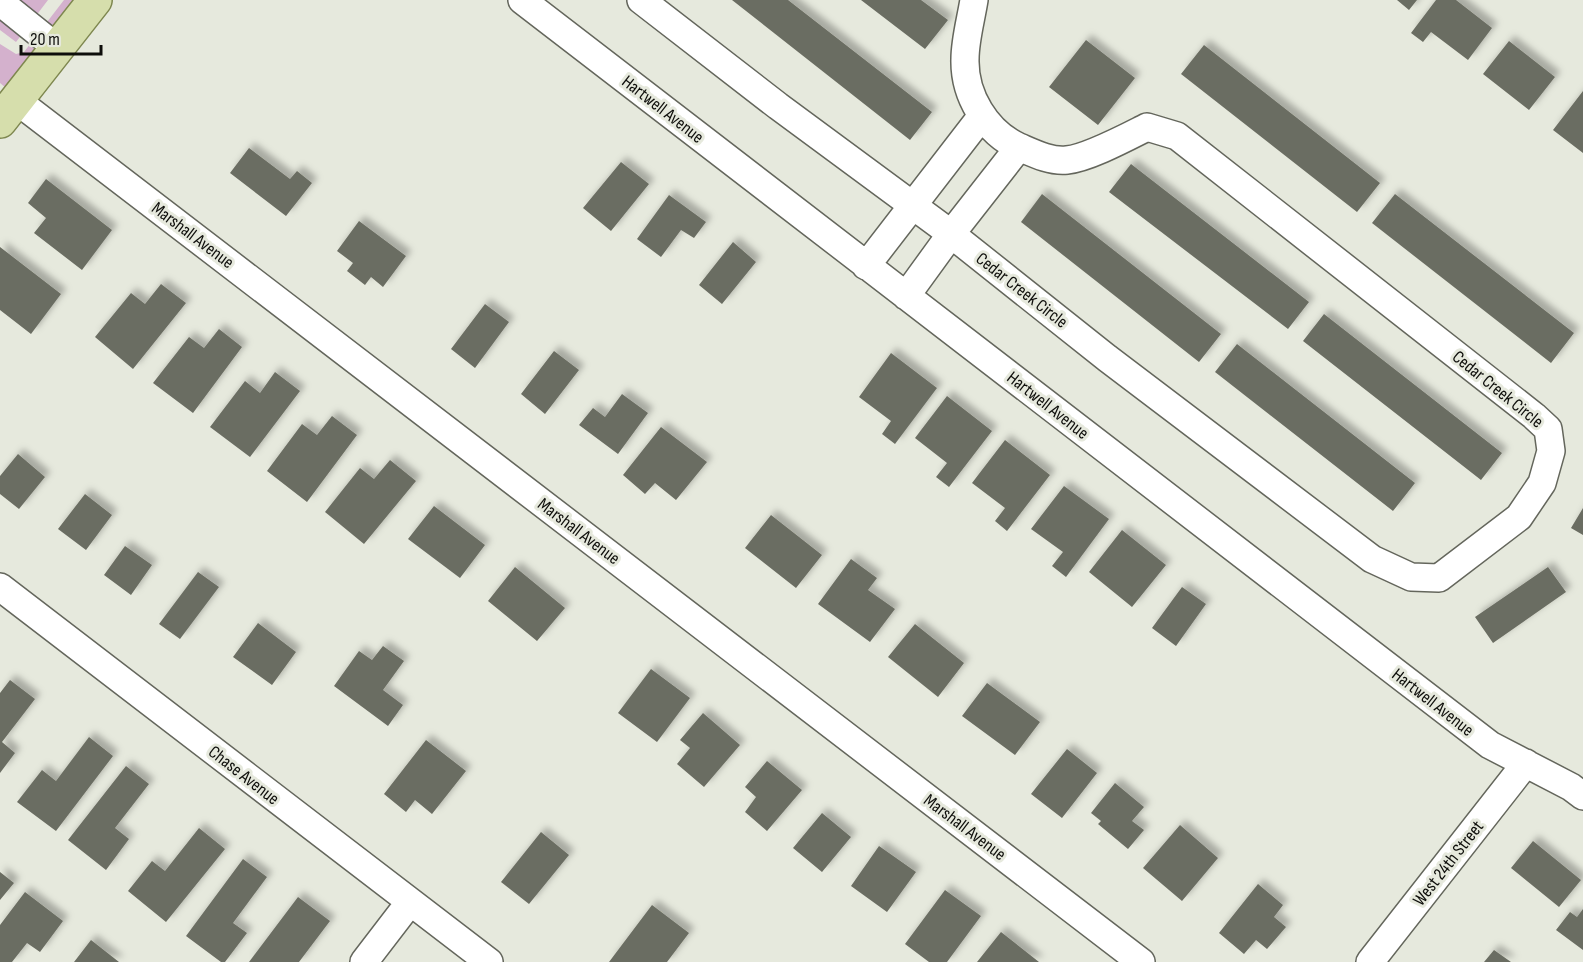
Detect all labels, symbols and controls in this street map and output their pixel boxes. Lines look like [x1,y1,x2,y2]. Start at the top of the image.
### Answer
scale bar [21,18,100,56]
text: 20 m [30,29,60,50]
street label: Hartwell Avenue [618,71,708,148]
street label: Marshall Avenue [148,198,238,273]
street label: Cedar Creek Circle [972,248,1072,333]
street label: Cedar Creek Circle [1448,346,1547,432]
street label: Hartwell Avenue [1003,367,1093,444]
street label: Marshall Avenue [534,494,624,569]
street label: Hartwell Avenue [1388,664,1478,741]
street label: Chase Avenue [204,741,283,810]
street label: Marshall Avenue [920,790,1010,865]
street label: West 24th Street [1409,816,1488,910]

